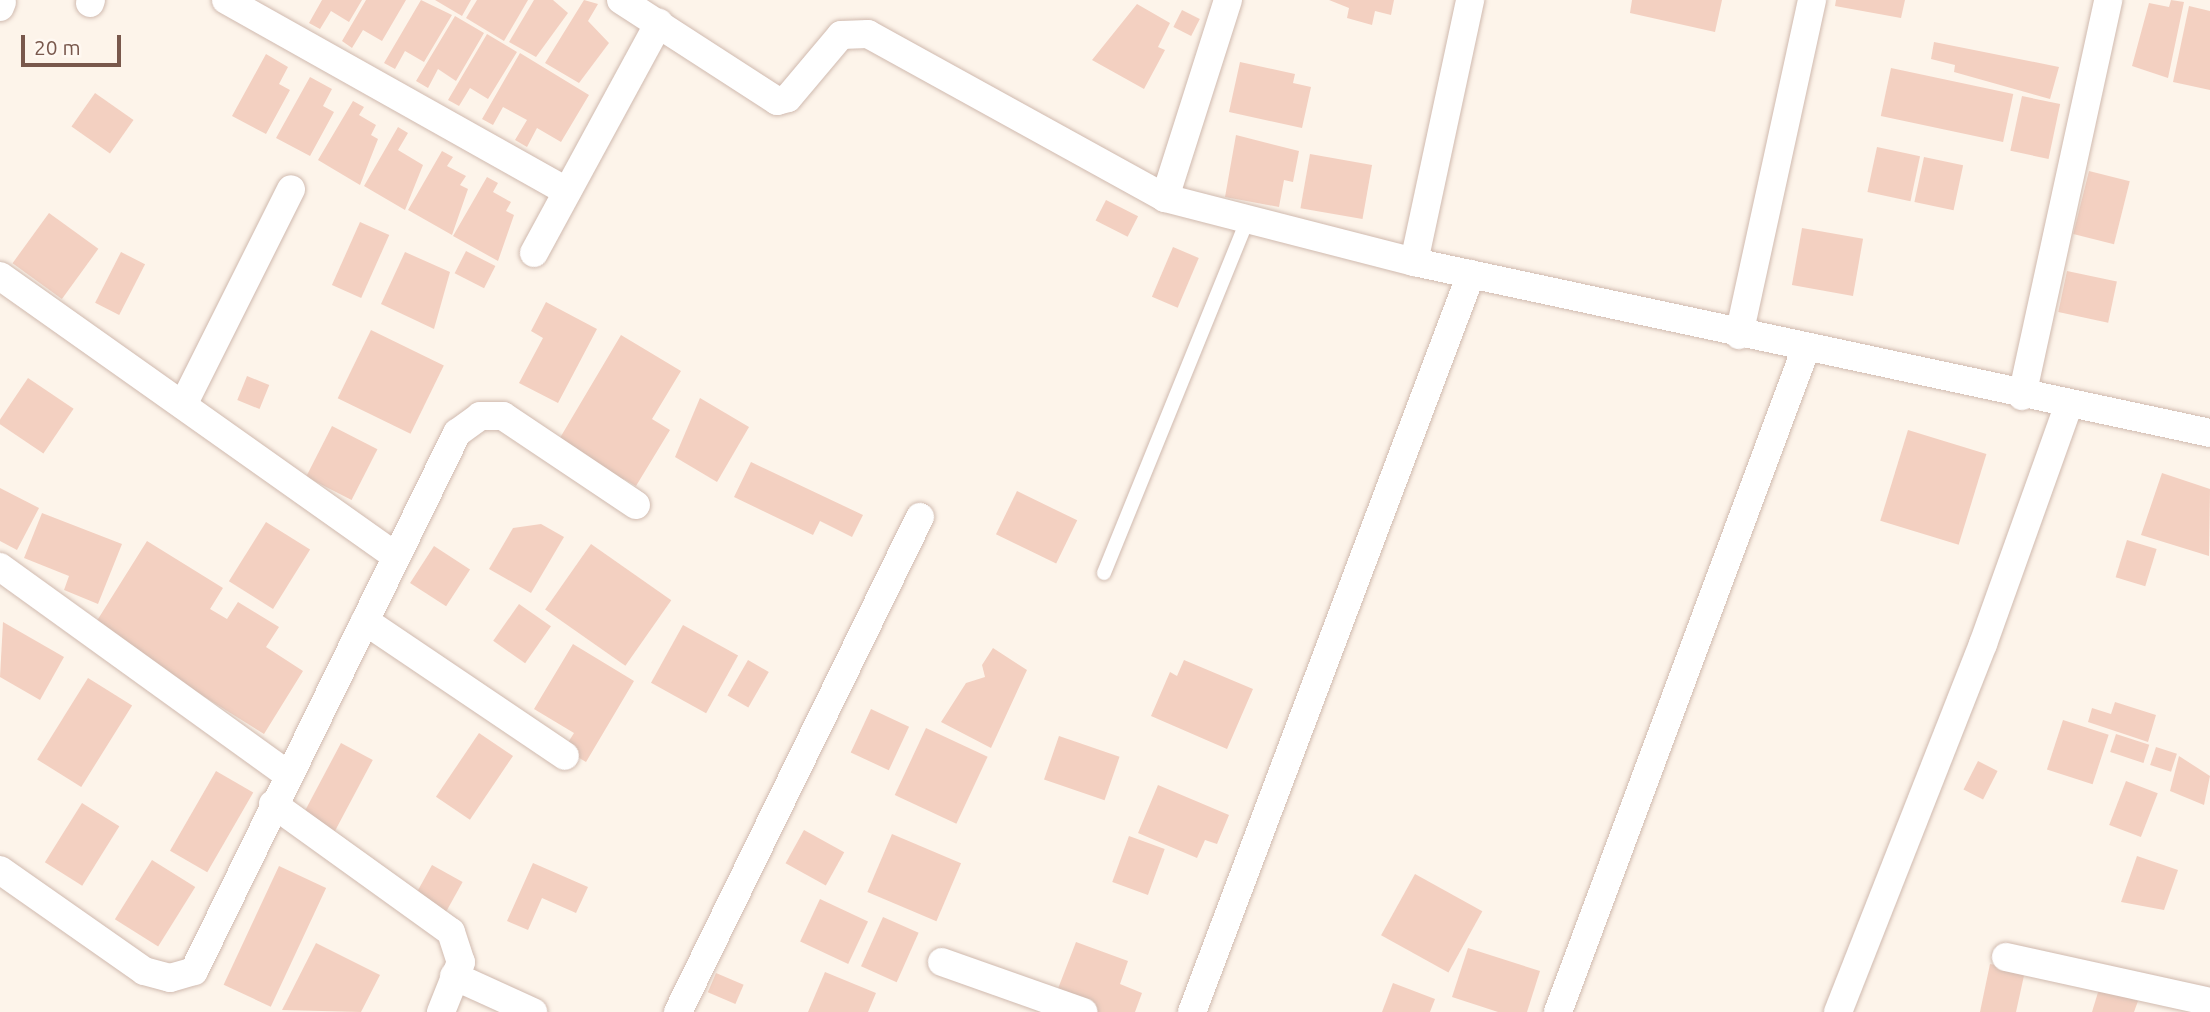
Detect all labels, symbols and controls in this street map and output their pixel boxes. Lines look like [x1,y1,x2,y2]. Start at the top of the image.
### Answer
scale bar [24,21,124,65]
text: 20 m [34,35,81,59]

